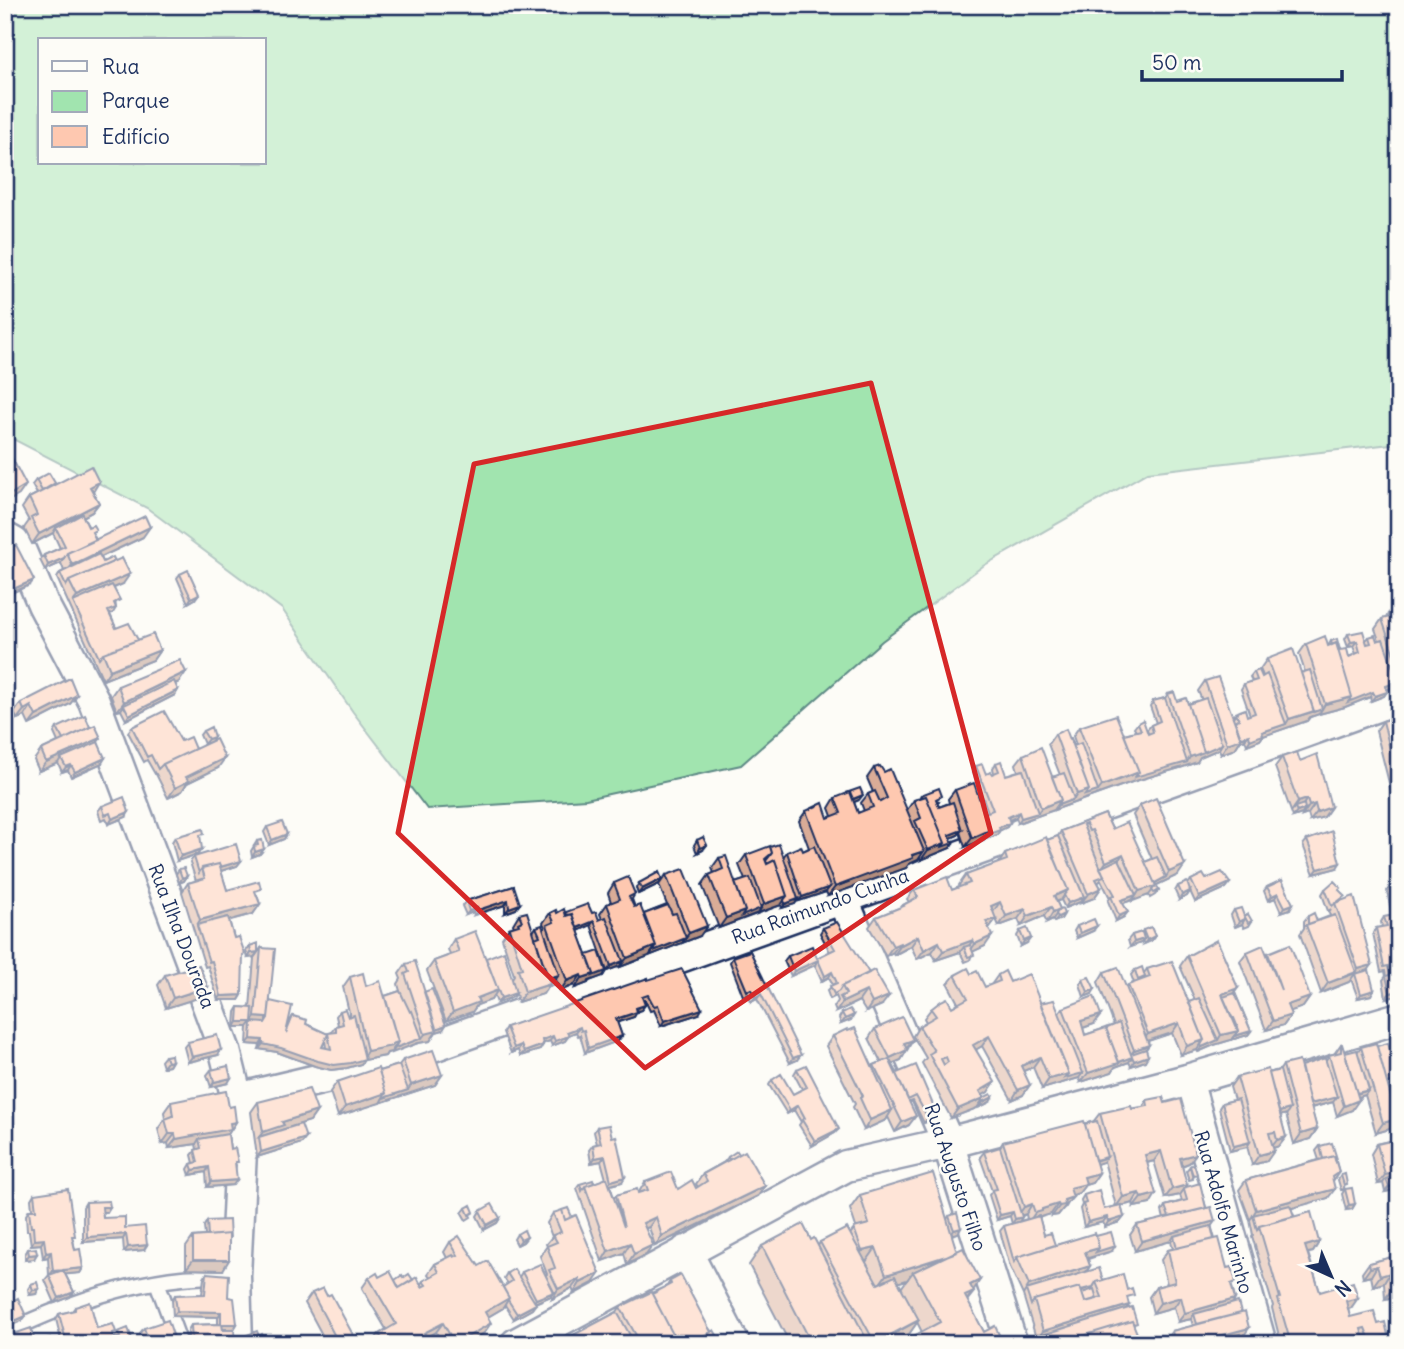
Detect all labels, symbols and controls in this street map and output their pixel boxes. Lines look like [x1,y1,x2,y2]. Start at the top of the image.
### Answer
legend [38,38,266,164]
scale bar [1142,38,1341,82]
text: 50 m [1152,49,1201,76]
text: Rua [102,53,139,80]
text: Parque [102,87,170,114]
text: Edifício [102,123,170,150]
street label: Rua Ilha Dourada [143,860,221,1012]
street label: Rua Raimundo Cunha [728,863,912,949]
street label: Rua Augusto Filho [920,1100,992,1254]
street label: Rua Adolfo Marinho [1189,1128,1259,1296]
north arrow [1296,1240,1366,1310]
text: N [1330,1275,1356,1301]

